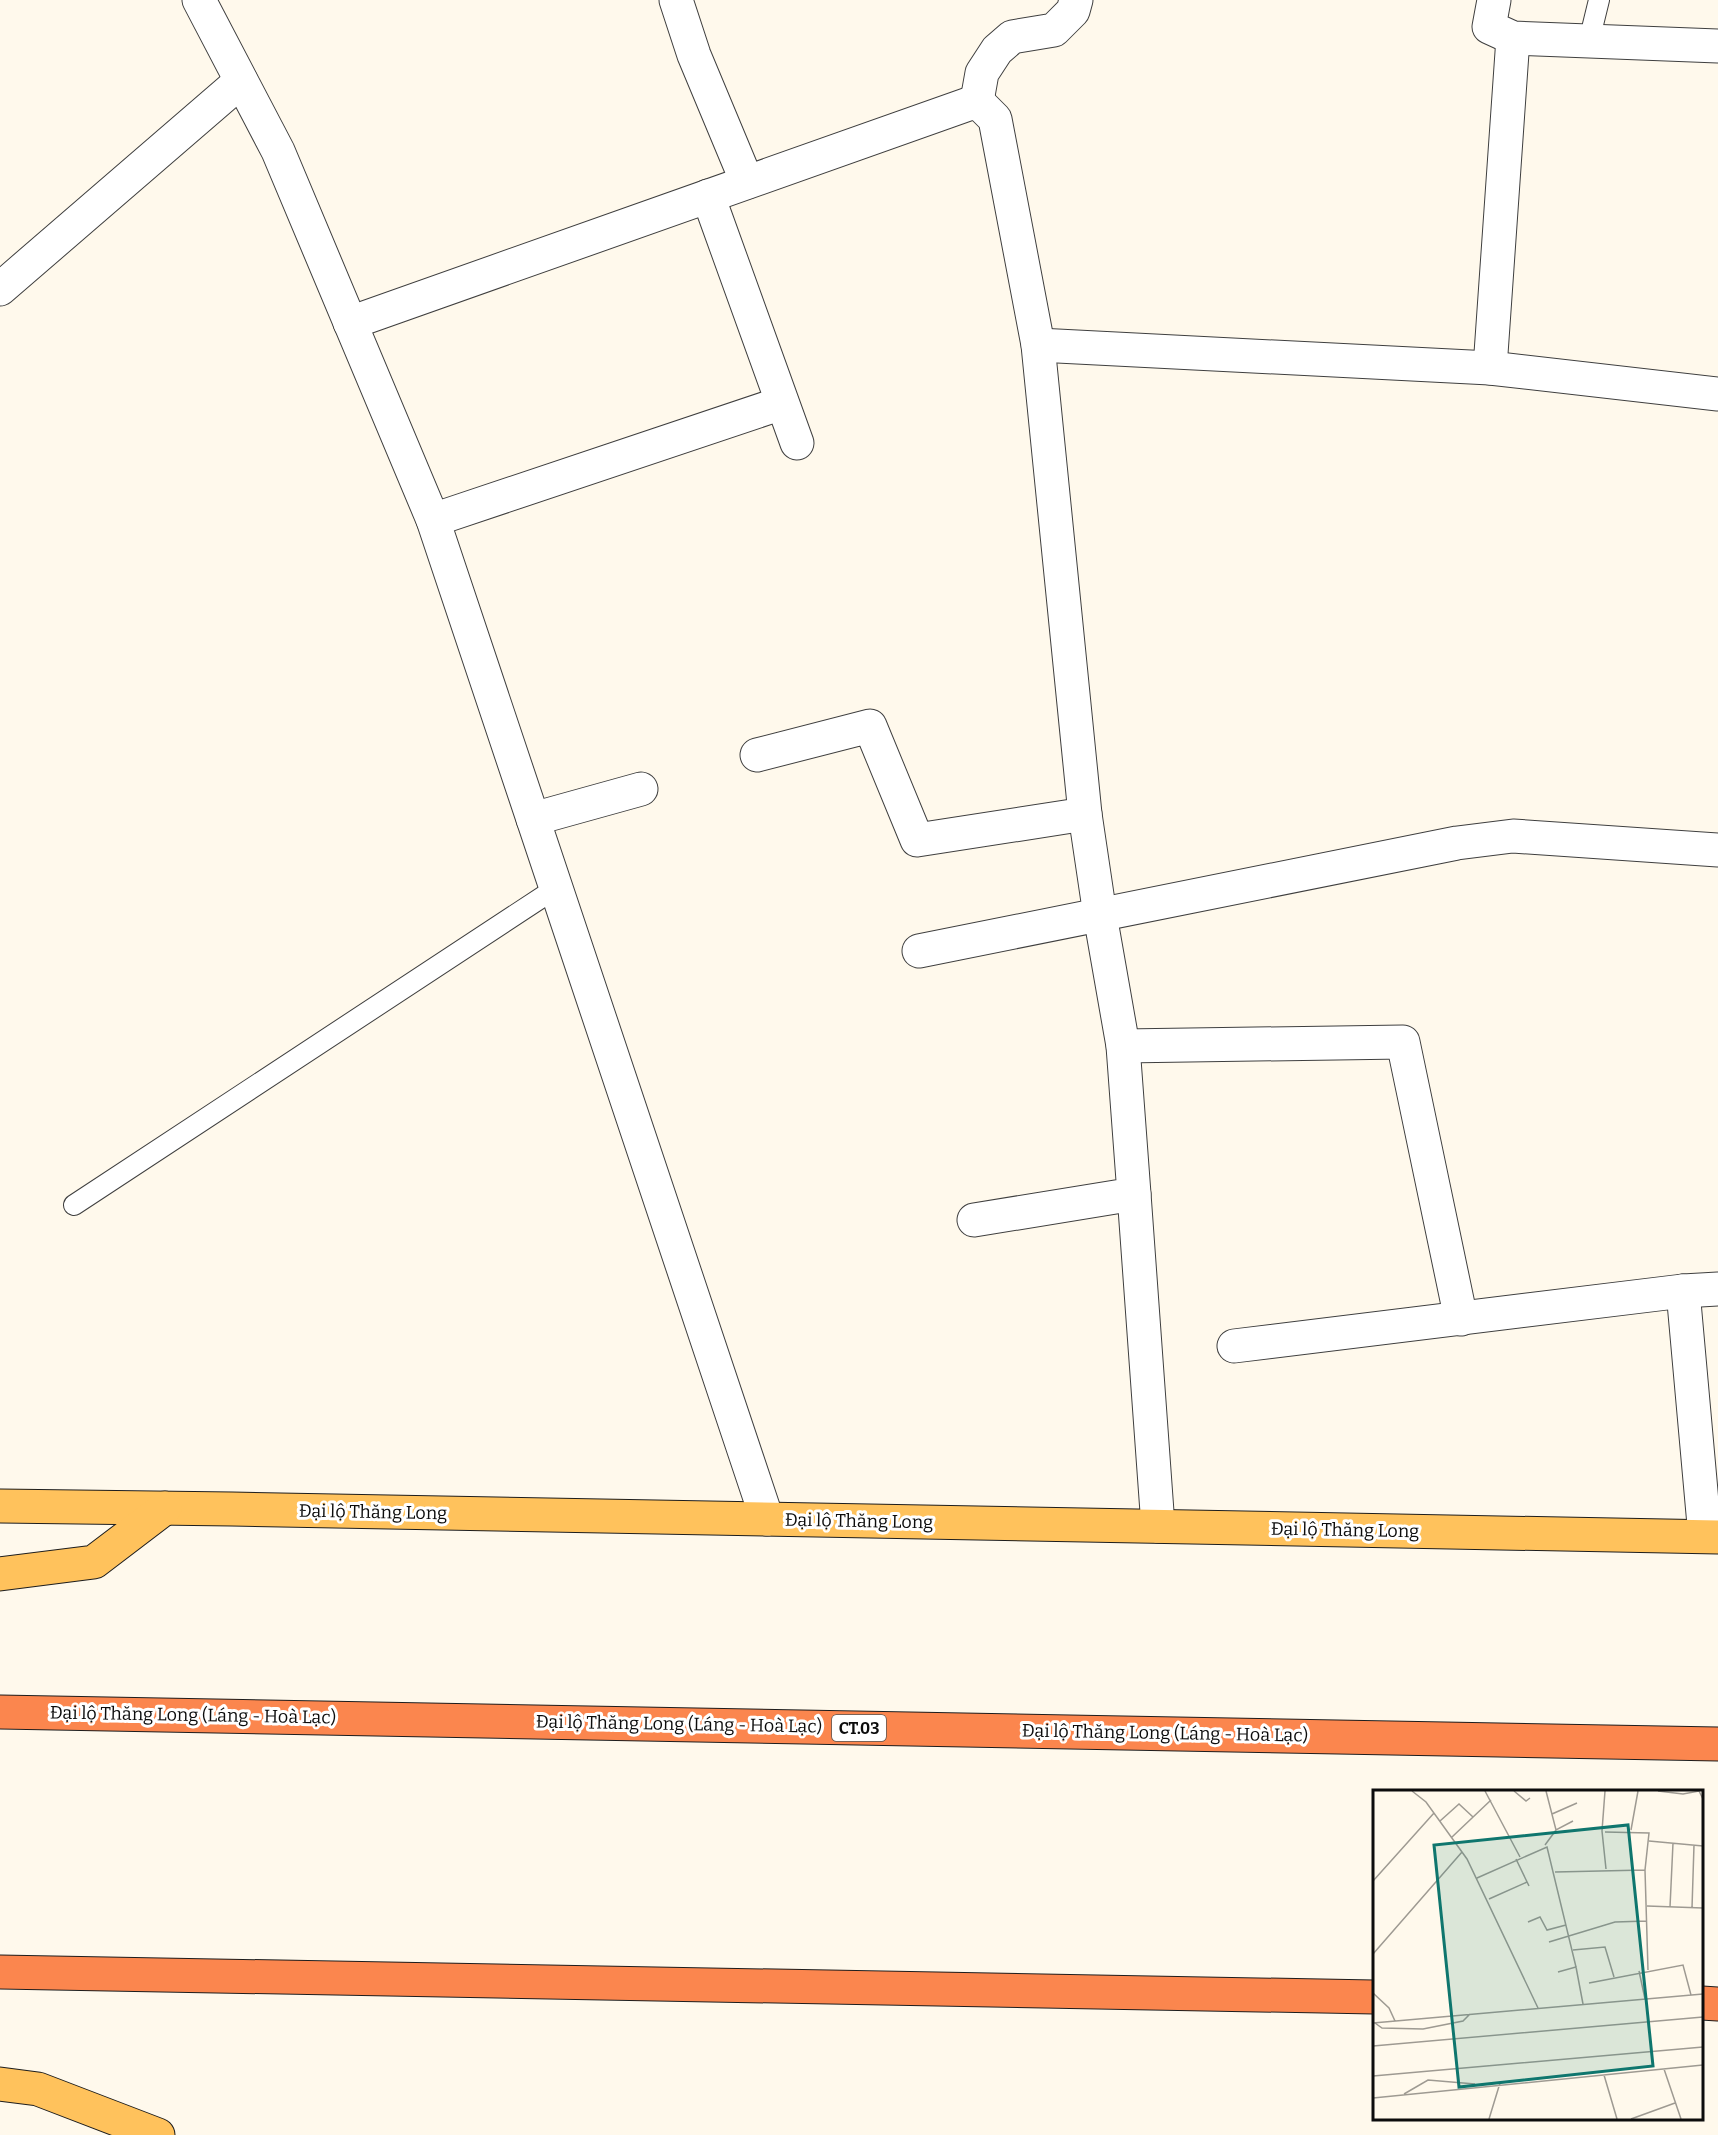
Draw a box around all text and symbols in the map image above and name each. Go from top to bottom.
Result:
street label: Đại lộ Thăng Long [299,1500,447,1524]
street label: Đại lộ Thăng Long [785,1509,933,1533]
street label: Đại lộ Thăng Long [1271,1518,1419,1542]
street label: Đại lộ Thăng Long (Láng - Hoà Lạc) [50,1702,336,1728]
street label: Đại lộ Thăng Long (Láng - Hoà Lạc) [536,1711,822,1737]
road number: CT.03 [832,1715,886,1741]
street label: Đại lộ Thăng Long (Láng - Hoà Lạc) [1022,1720,1308,1746]
inset map [1373,1790,1703,2120]

